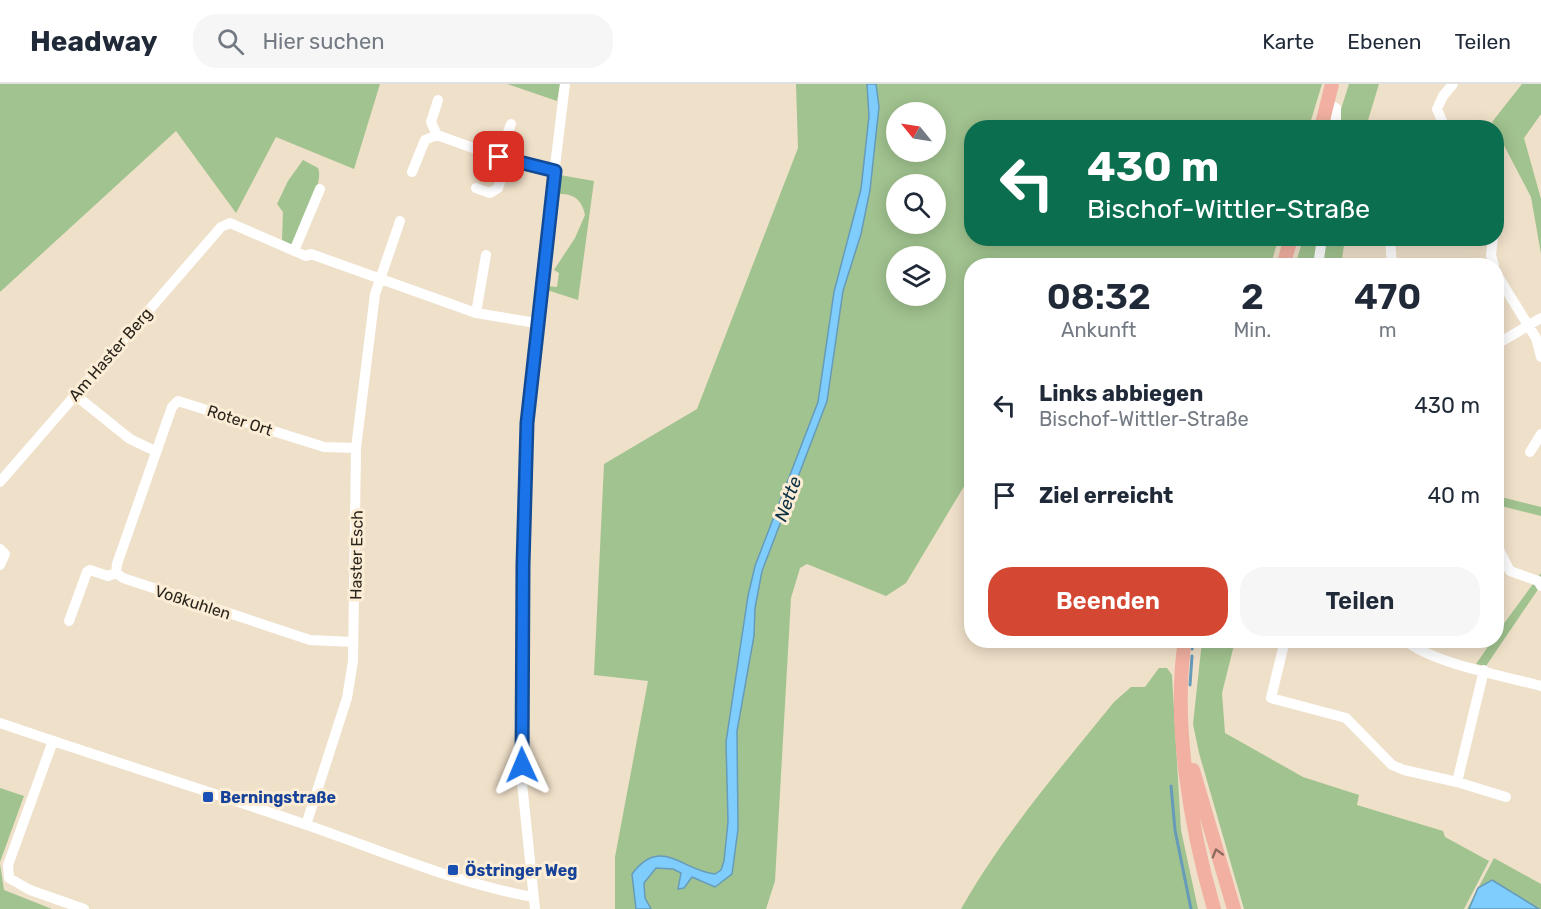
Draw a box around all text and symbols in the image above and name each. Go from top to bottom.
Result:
search box [193,14,613,68]
text: Headway [30,25,157,58]
icon: search [214,25,247,58]
text: Hier suchen [262,28,385,55]
text: Karte [1262,29,1314,54]
text: Ebenen [1347,29,1421,54]
text: Teilen [1454,29,1511,54]
north arrow [886,102,946,162]
map controls [886,102,946,306]
pin [473,131,524,182]
icon: arrive [482,140,515,173]
text: 430 m [1087,142,1219,192]
icon: left [988,144,1066,222]
button: search [886,174,946,234]
text: Bischof-Wittler-Straße [1087,193,1370,225]
button: layers [886,246,946,306]
text: 08:32 [1047,275,1151,318]
text: 2 [1241,275,1264,318]
text: 470 [1354,275,1421,318]
street label: Am Haster Berg [65,304,156,405]
text: Ankunft [1061,318,1136,342]
text: Min. [1233,318,1271,342]
text: m [1379,318,1397,342]
text: Links abbiegen [1039,380,1203,407]
icon: left [988,389,1021,422]
text: 430 m [1414,392,1480,419]
street label: Roter Ort [205,401,275,440]
text: Bischof-Wittler-Straße [1039,407,1249,431]
water label: Nette [770,473,806,525]
icon: arrive [988,479,1021,512]
text: Ziel erreicht [1039,482,1173,509]
text: 40 m [1427,482,1480,509]
street label: Haster Esch [346,510,367,600]
button: Beenden [988,567,1228,636]
button: Teilen [1240,567,1480,636]
street label: Voßkuhlen [153,581,233,624]
position arrow [490,733,554,797]
place label: Berningstraße [220,788,336,807]
marker: Berningstraße [201,790,215,804]
one-way arrow [1212,848,1224,859]
place label: Östringer Weg [465,860,577,880]
marker: Östringer Weg [446,863,460,877]

